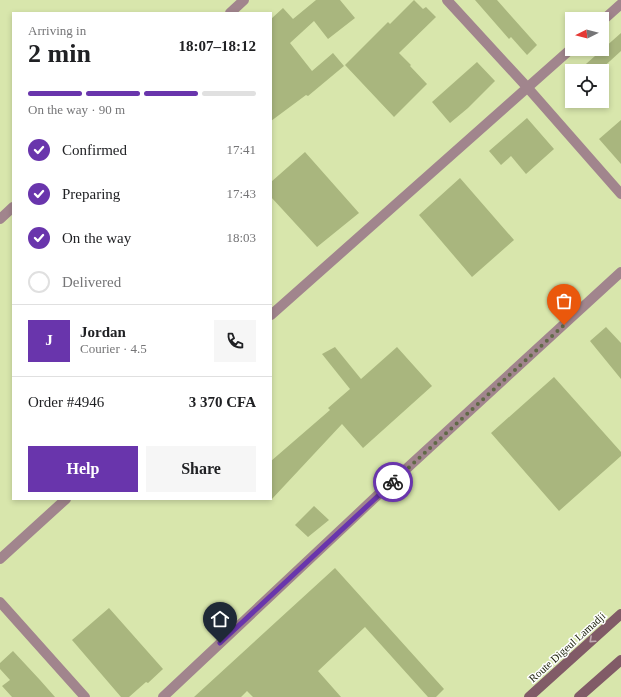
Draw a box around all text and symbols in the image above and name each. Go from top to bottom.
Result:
north arrow [565,12,609,56]
map controls [565,12,609,108]
text: Arriving in [28,23,86,38]
text: 18:07–18:12 [179,38,256,54]
text: 2 min [28,39,91,68]
button: locate [565,64,609,108]
text: On the way · 90 m [28,102,125,117]
icon: check [28,139,50,161]
text: Confirmed [62,142,127,158]
text: 17:41 [226,142,256,157]
icon: check [28,183,50,205]
text: Preparing [62,186,120,202]
text: 17:43 [226,186,256,201]
icon: check [28,227,50,249]
text: On the way [62,230,131,246]
text: 18:03 [226,230,256,245]
text: Delivered [62,274,121,290]
pin [547,284,581,325]
icon: bag [553,290,575,312]
button: phone [214,320,256,362]
text: Jordan [80,324,126,340]
text: J [45,332,53,348]
text: Courier · 4.5 [80,341,147,356]
text: Order #4946 [28,394,104,410]
text: 3 370 CFA [189,394,256,410]
button: Help [28,446,138,492]
button: Share [146,446,256,492]
courier [373,462,413,502]
icon: bike [382,471,404,493]
pin [203,602,237,643]
icon: home [209,608,231,630]
street label: Route Digeul Lamadji [526,610,608,684]
one-way arrow [589,636,597,643]

